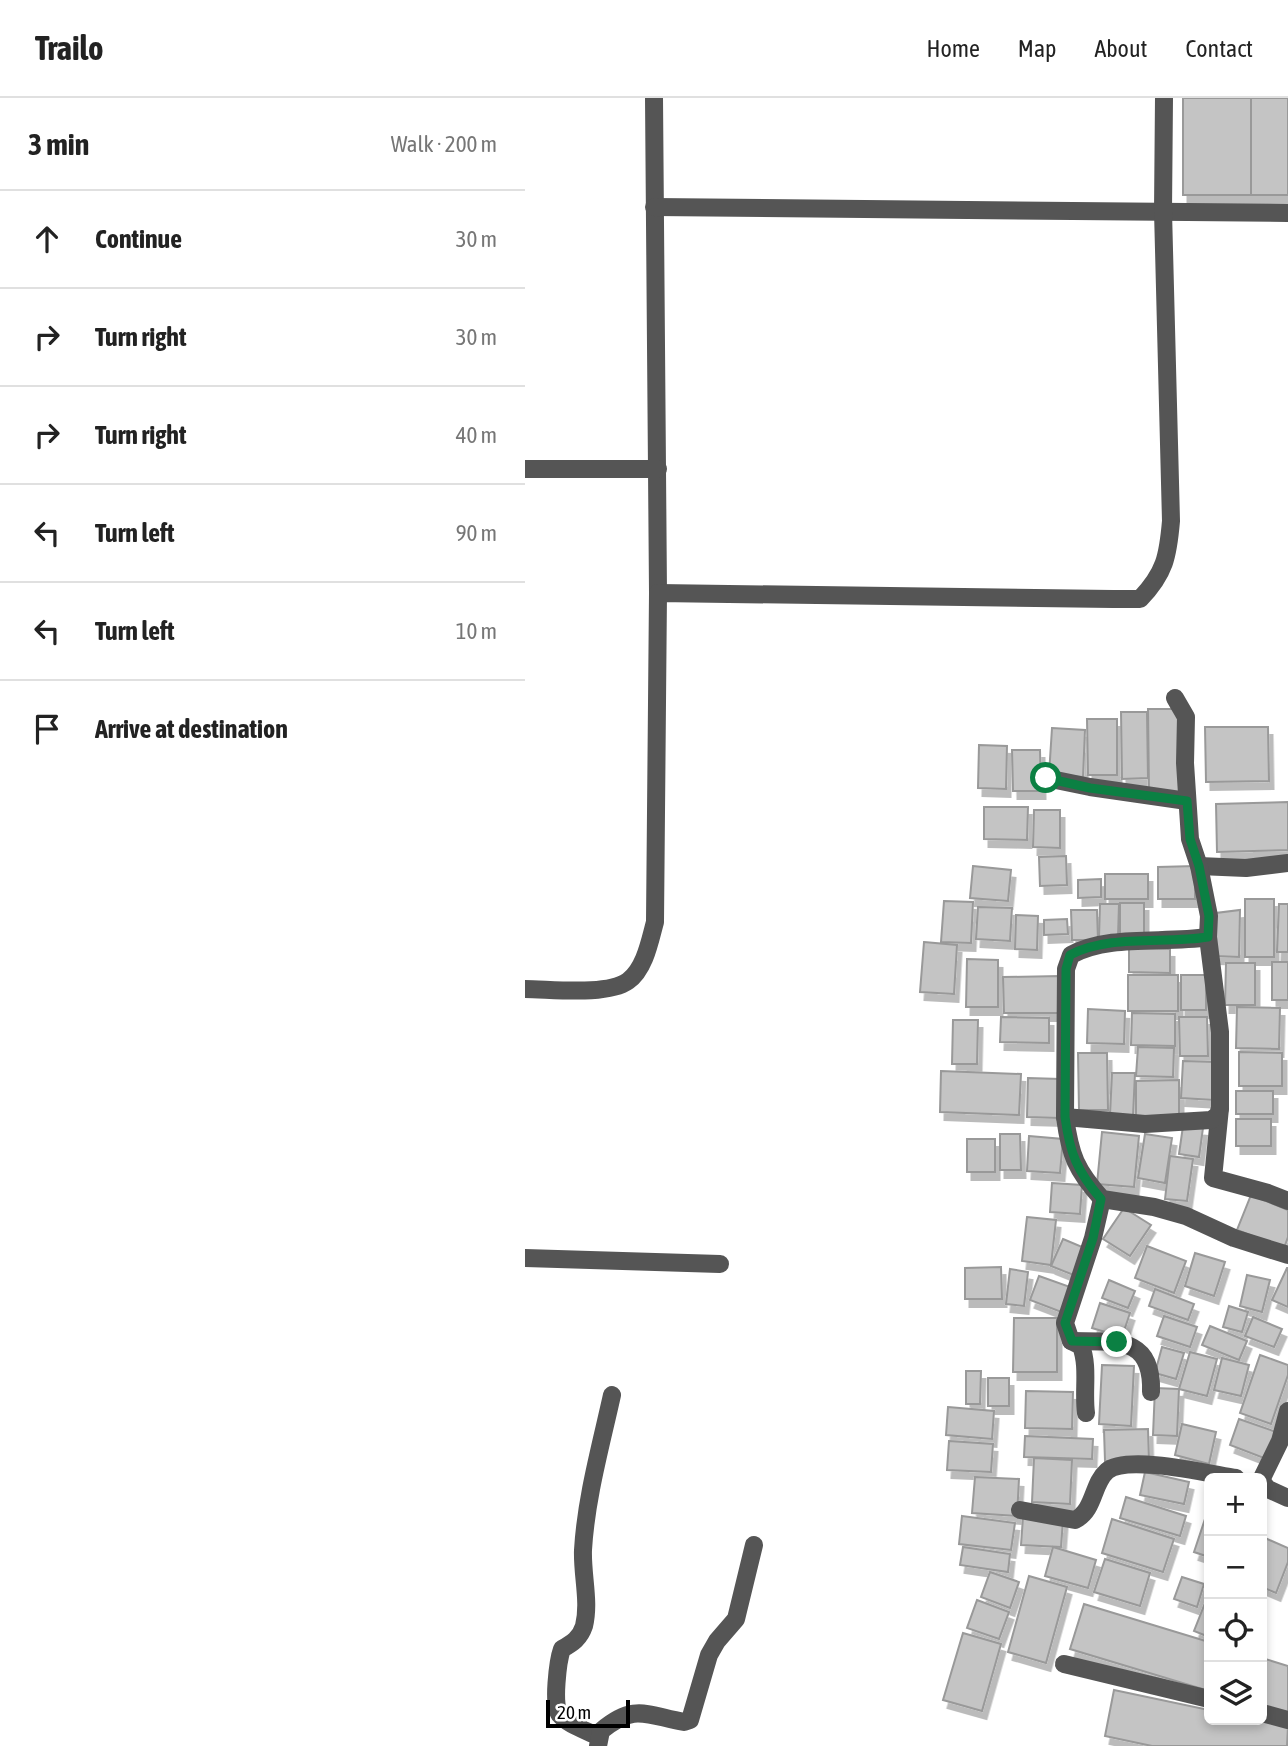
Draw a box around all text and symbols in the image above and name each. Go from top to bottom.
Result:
text: Trailo [35,29,103,67]
text: Home [926,35,980,62]
text: Map [1018,35,1056,62]
text: About [1094,35,1147,62]
text: Contact [1185,35,1253,62]
text: 3 min [28,127,89,161]
text: Walk · 200 m [391,131,497,157]
icon: ahead [28,220,66,258]
text: Continue [95,224,182,254]
text: 30 m [456,226,497,252]
icon: right [28,318,66,356]
text: Turn right [95,322,186,352]
text: 30 m [456,324,497,350]
icon: right [28,416,66,454]
text: Turn right [95,420,186,450]
text: 40 m [456,422,497,448]
icon: left [28,514,66,552]
text: Turn left [95,518,175,548]
text: 90 m [456,520,497,546]
icon: left [28,612,66,650]
text: Turn left [95,616,175,646]
text: 10 m [456,618,497,644]
icon: arrive [28,710,66,748]
text: Arrive at destination [95,714,288,744]
route start [1030,762,1061,793]
route end [1101,1326,1132,1357]
map controls [1204,1473,1267,1725]
button: + [1204,1473,1267,1536]
button: − [1204,1536,1267,1599]
button: locate [1204,1599,1267,1662]
button: layers [1204,1662,1267,1725]
scale bar [546,1697,630,1729]
text: 20 m [557,1701,591,1723]

